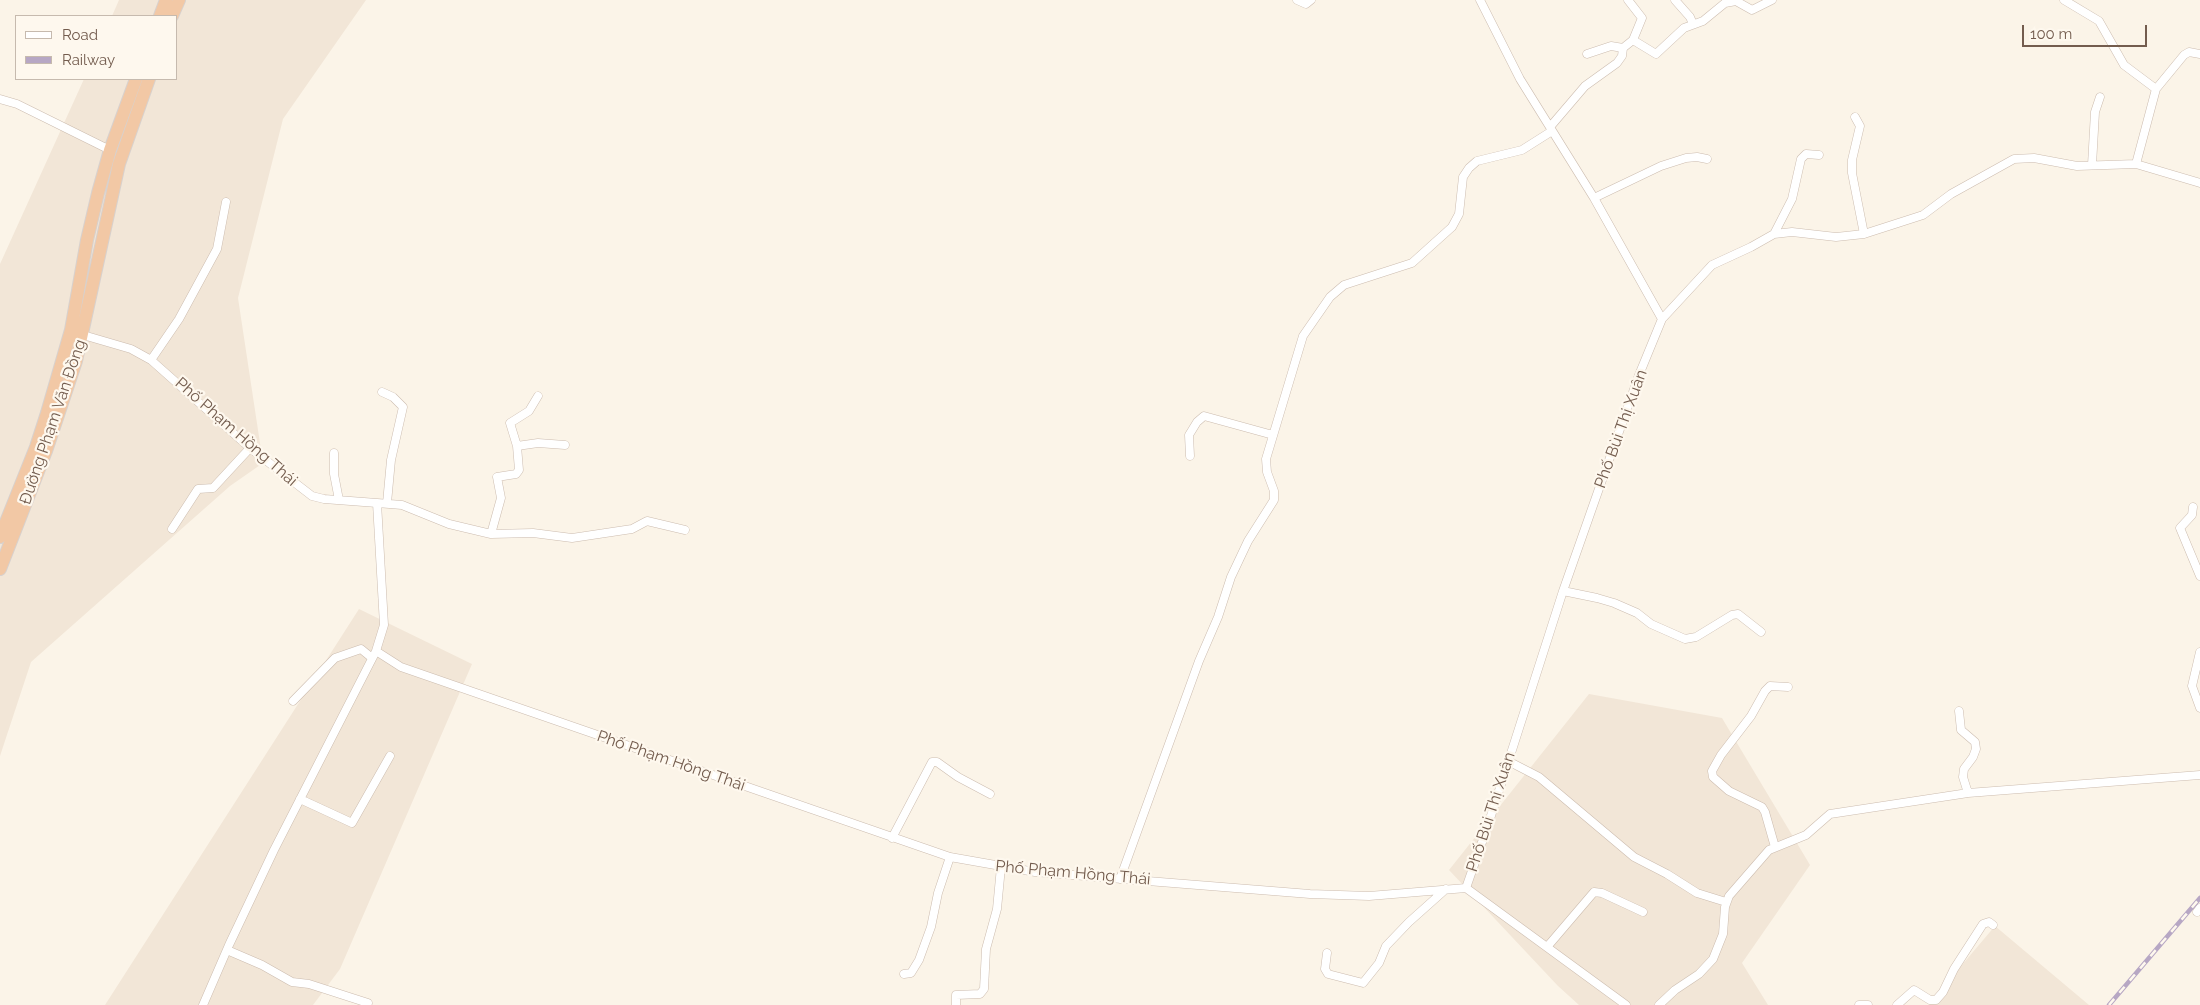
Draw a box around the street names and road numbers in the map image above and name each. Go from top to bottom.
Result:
street label: Đường Phạm Văn Đồng [16,337,90,507]
street label: Phố Bùi Thị Xuân [1591,367,1651,491]
street label: Phố Phạm Hồng Thái [171,374,301,490]
street label: Phố Phạm Hồng Thái [594,727,748,795]
street label: Phố Bùi Thị Xuân [1463,750,1519,874]
street label: Phố Phạm Hồng Thái [995,857,1151,889]

